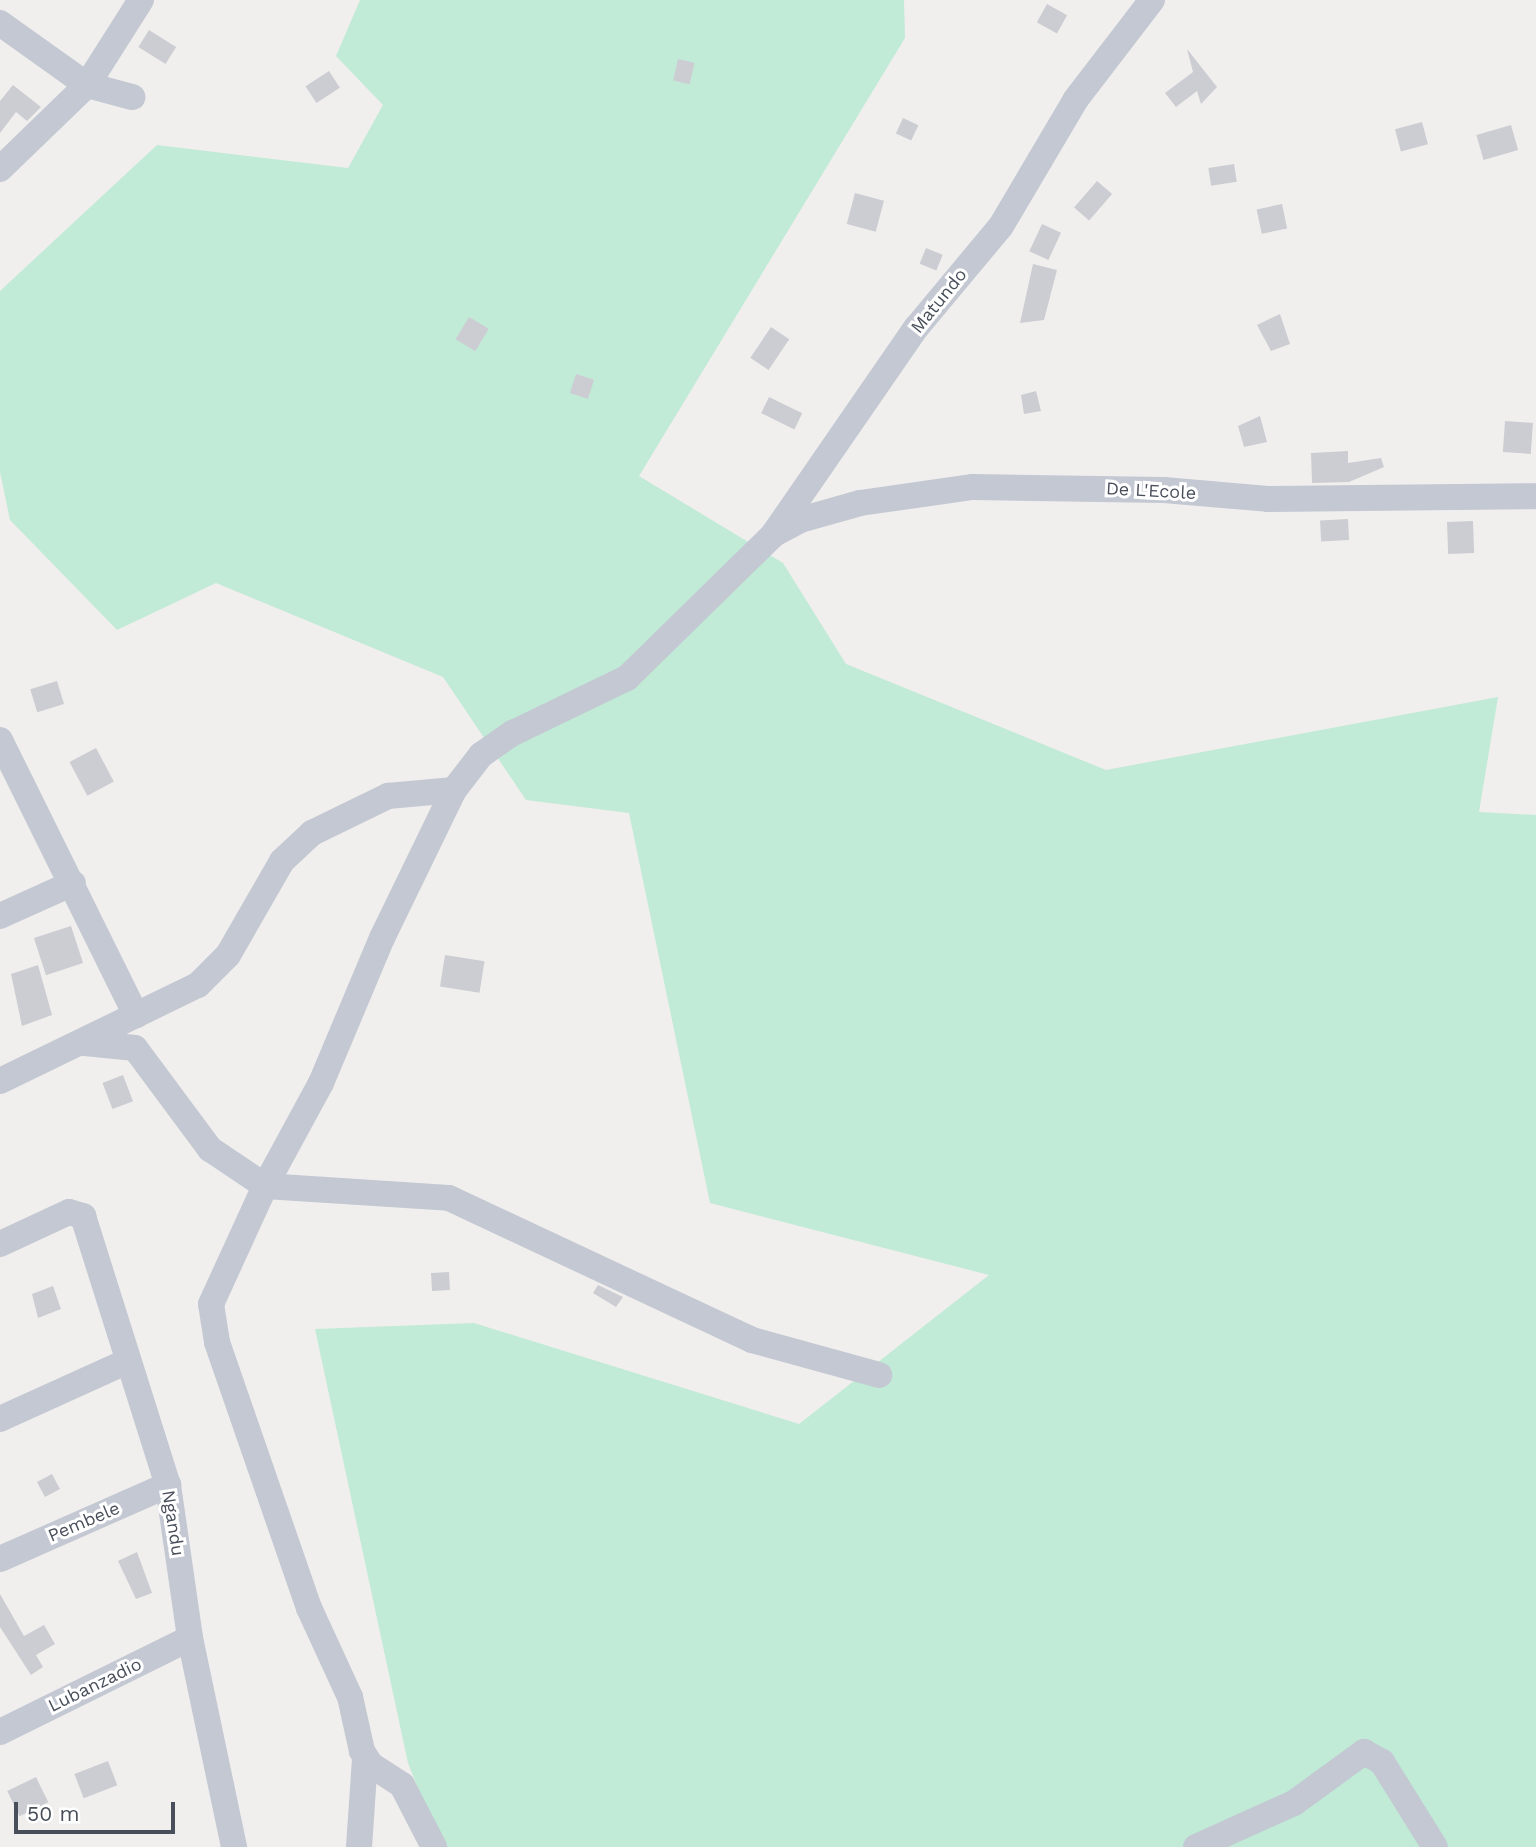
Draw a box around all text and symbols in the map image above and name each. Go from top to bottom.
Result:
street label: Matundo [906,264,972,338]
street label: De L'Ecole [1105,478,1197,504]
street label: Ngandu [157,1489,189,1557]
street label: Pembele [45,1497,123,1547]
street label: Lubanzadio [45,1653,145,1717]
scale bar [18,1787,178,1831]
text: 50 m [27,1801,79,1826]

